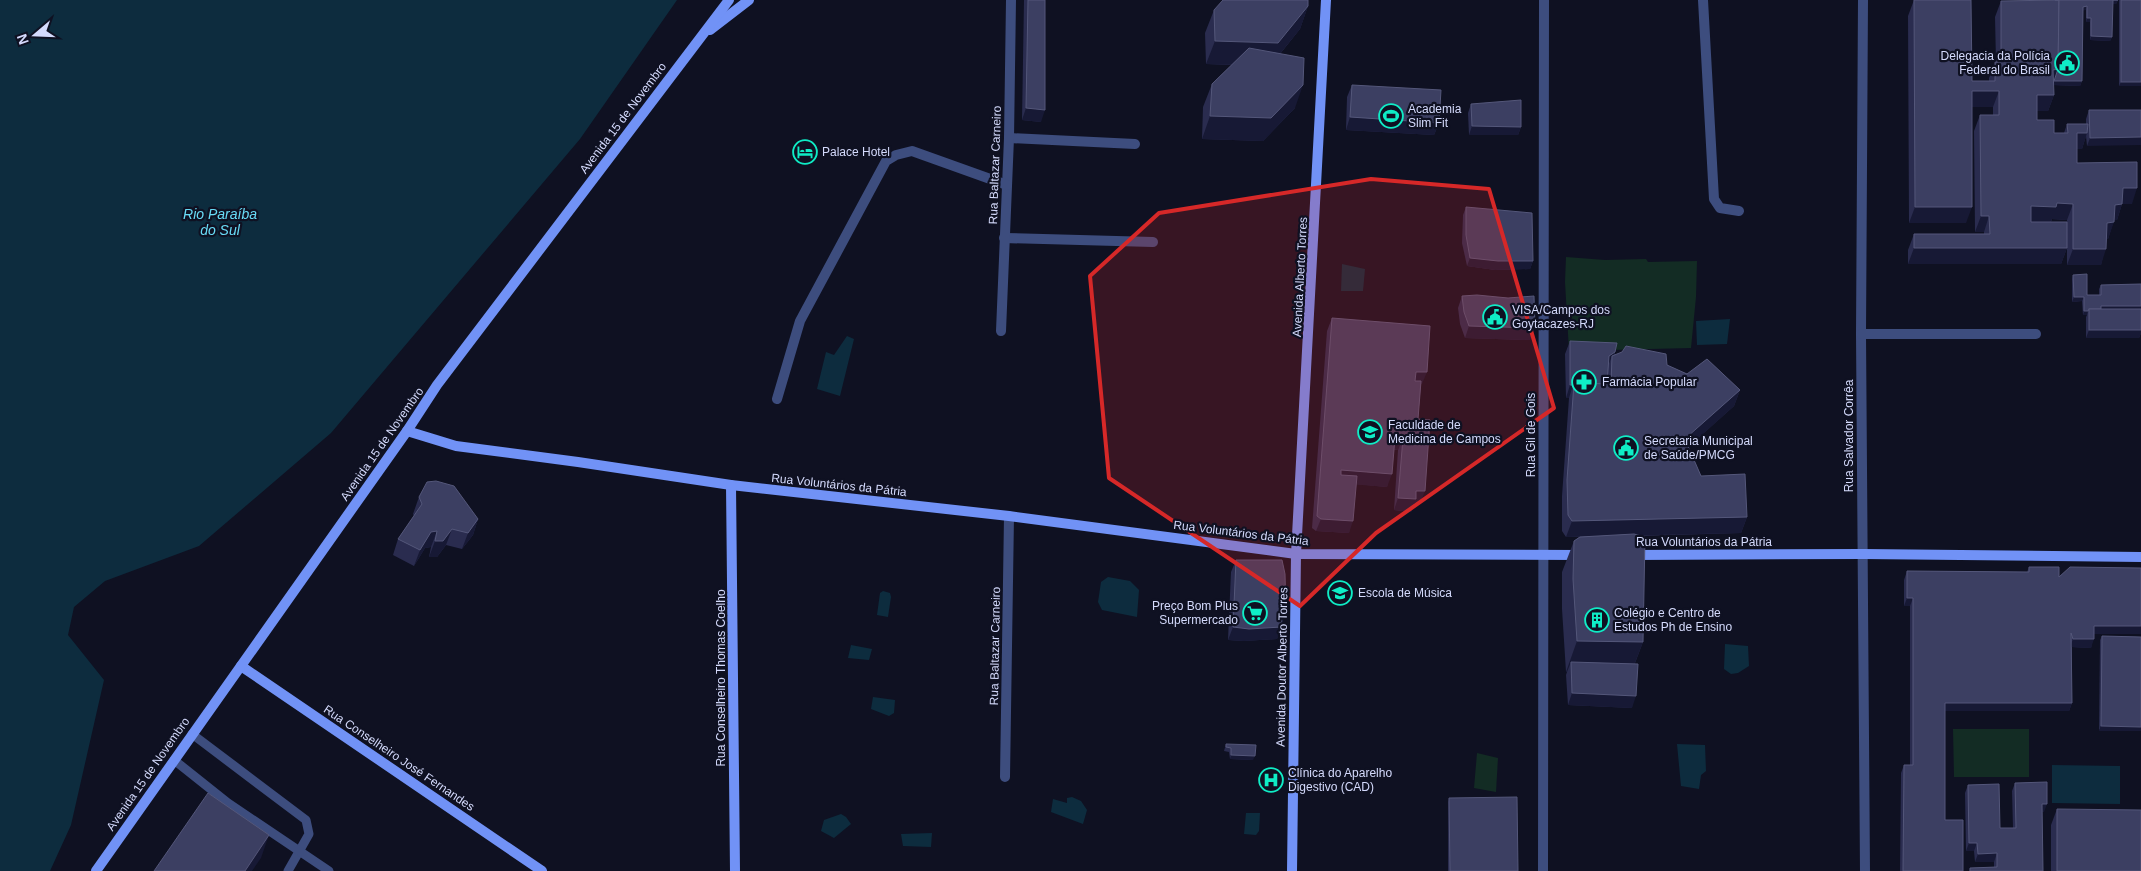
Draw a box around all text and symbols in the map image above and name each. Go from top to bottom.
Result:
north arrow [10,10,60,60]
text: N [13,32,32,47]
place label: Delegacia da Polícia Federal do Brasil [1941,49,2050,77]
public building icon: Delegacia da Polícia Federal do Brasil [2054,50,2080,76]
street label: Avenida 15 de Novembro [577,60,669,176]
place label: Academia Slim Fit [1408,102,1462,130]
sports icon: Academia Slim Fit [1378,103,1404,129]
street label: Rua Baltazar Carneiro [986,105,1004,225]
hotel icon: Palace Hotel [792,139,818,165]
place label: Palace Hotel [822,145,890,159]
water label: Rio Paraíba do Sul [183,206,257,238]
street label: Avenida Alberto Torres [1290,217,1310,337]
place label: VISA/Campos dos Goytacazes-RJ [1512,303,1610,331]
public building icon: VISA/Campos dos Goytacazes-RJ [1482,304,1508,330]
pharmacy icon: Farmácia Popular [1571,369,1597,395]
place label: Farmácia Popular [1602,375,1697,389]
street label: Rua Salvador Corrêa [1842,379,1856,492]
street label: Avenida 15 de Novembro [337,384,427,503]
street label: Rua Gil de Gois [1524,393,1538,477]
place label: Faculdade de Medicina de Campos [1388,418,1501,446]
school or university icon: Faculdade de Medicina de Campos [1357,419,1383,445]
place label: Secretaria Municipal de Saúde/PMCG [1644,434,1753,462]
public building icon: Secretaria Municipal de Saúde/PMCG [1613,435,1639,461]
street label: Rua Voluntários da Pátria [771,471,908,499]
street label: Rua Voluntários da Pátria [1173,518,1310,548]
street label: Rua Voluntários da Pátria [1636,535,1772,549]
school or university icon: Escola de Música [1327,580,1353,606]
street label: Rua Baltazar Carneiro [987,586,1003,705]
place label: Escola de Música [1358,586,1452,600]
street label: Avenida Doutor Alberto Torres [1274,587,1290,747]
street label: Rua Conselheiro Thomas Coelho [714,589,728,767]
place label: Preço Bom Plus Supermercado [1152,599,1238,627]
supermarket icon: Preço Bom Plus Supermercado [1242,600,1268,626]
place label: Colégio e Centro de Estudos Ph de Ensino [1614,606,1732,634]
building icon: Colégio e Centro de Estudos Ph de Ensino [1584,607,1610,633]
street label: Rua Conselheiro José Fernandes [321,702,477,814]
street label: Avenida 15 de Novembro [103,714,193,833]
place label: Clínica do Aparelho Digestivo (CAD) [1288,766,1392,794]
hospital icon: Clínica do Aparelho Digestivo (CAD) [1258,767,1284,793]

